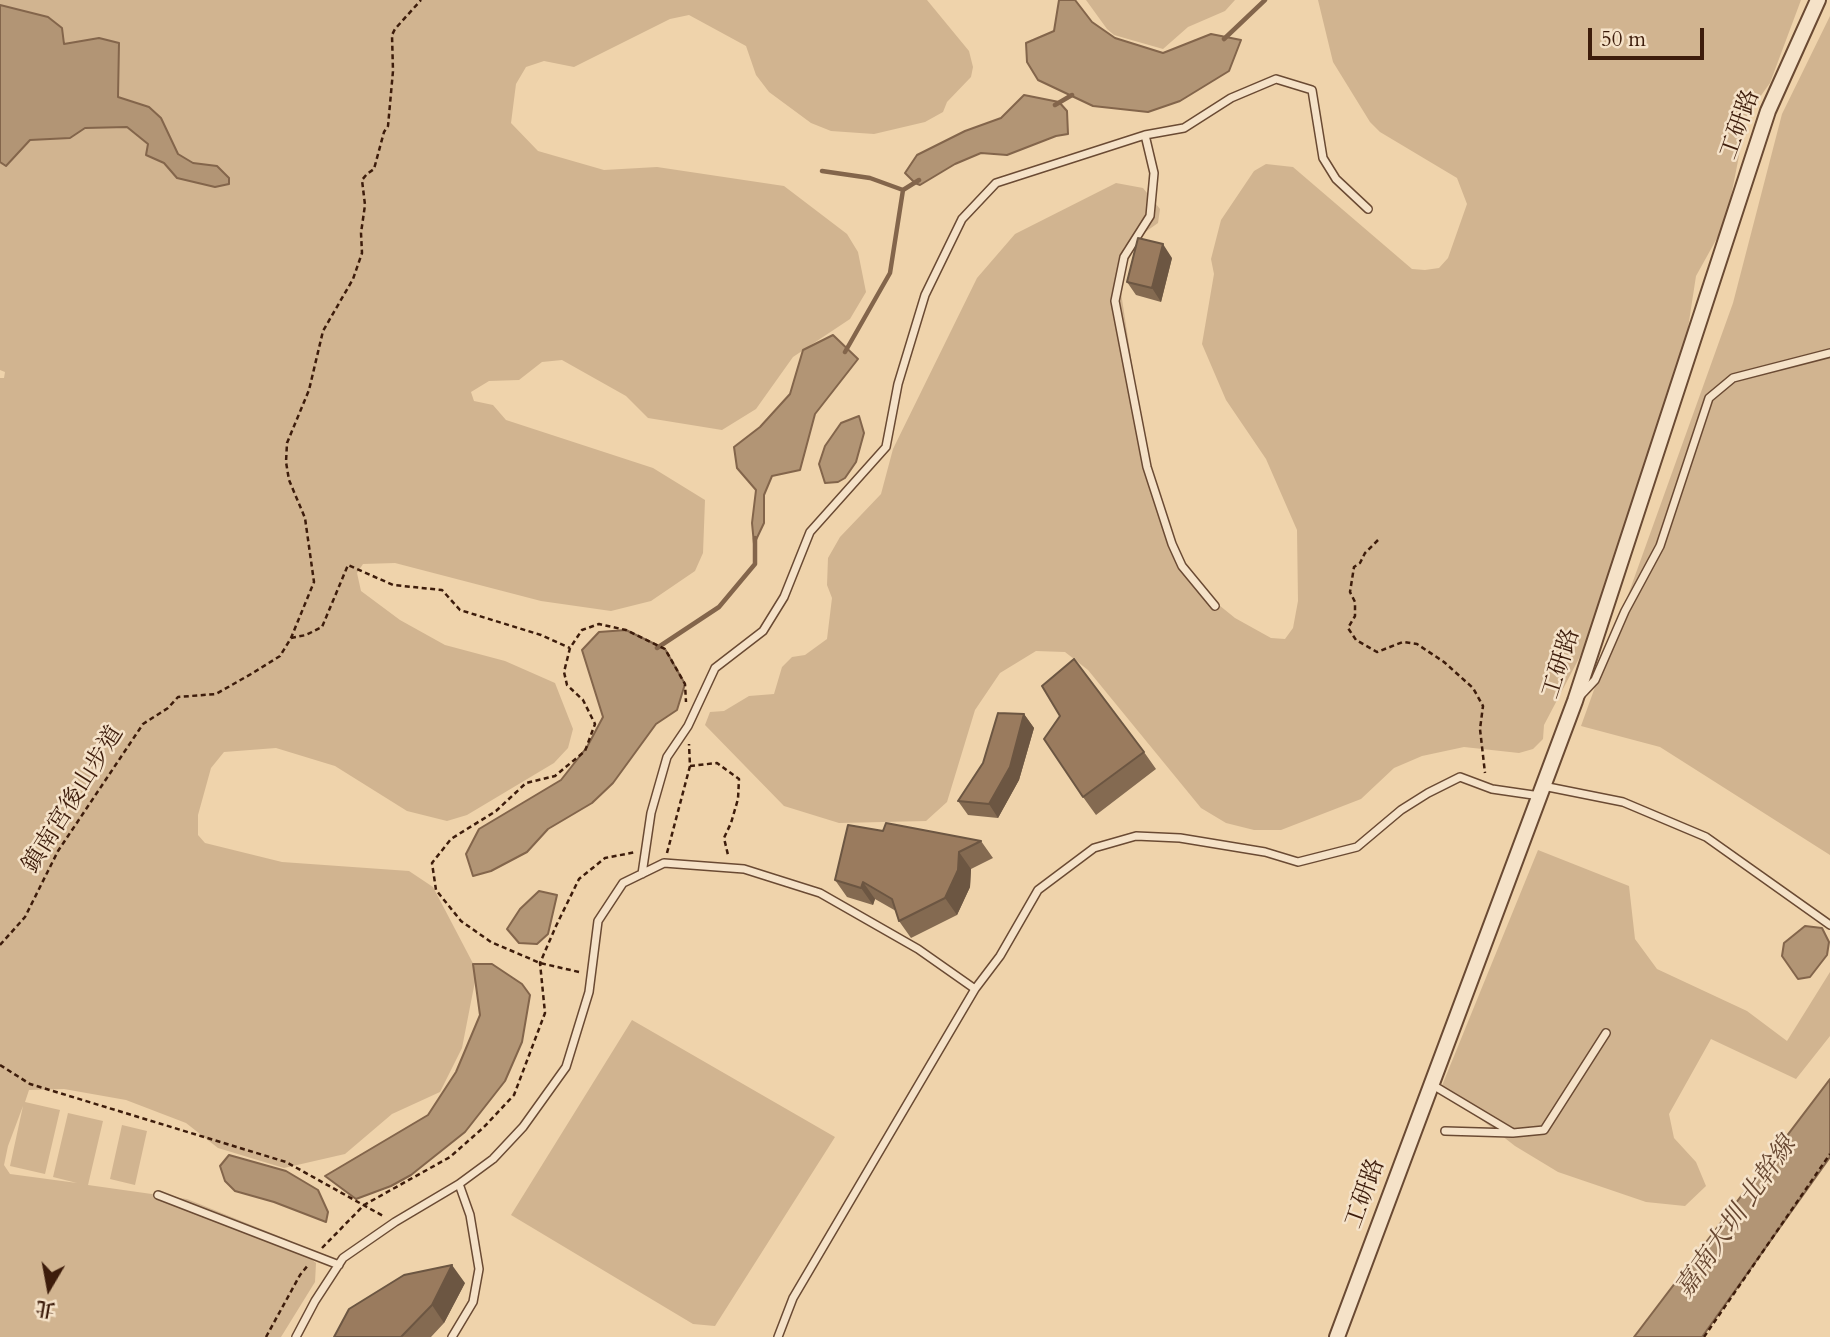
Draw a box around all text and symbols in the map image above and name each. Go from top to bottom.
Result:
scale bar [1592,14,1708,58]
text: 50 m [1601,25,1646,54]
street label: 工研路 [1715,86,1767,164]
street label: 工研路 [1537,625,1587,703]
street label: 鎮南宮後山步道 [17,721,131,879]
water label: 嘉南大圳 北幹線 [1670,1132,1804,1304]
street label: 工研路 [1340,1155,1392,1233]
north arrow [14,1253,84,1323]
text: 北 [34,1294,57,1323]

